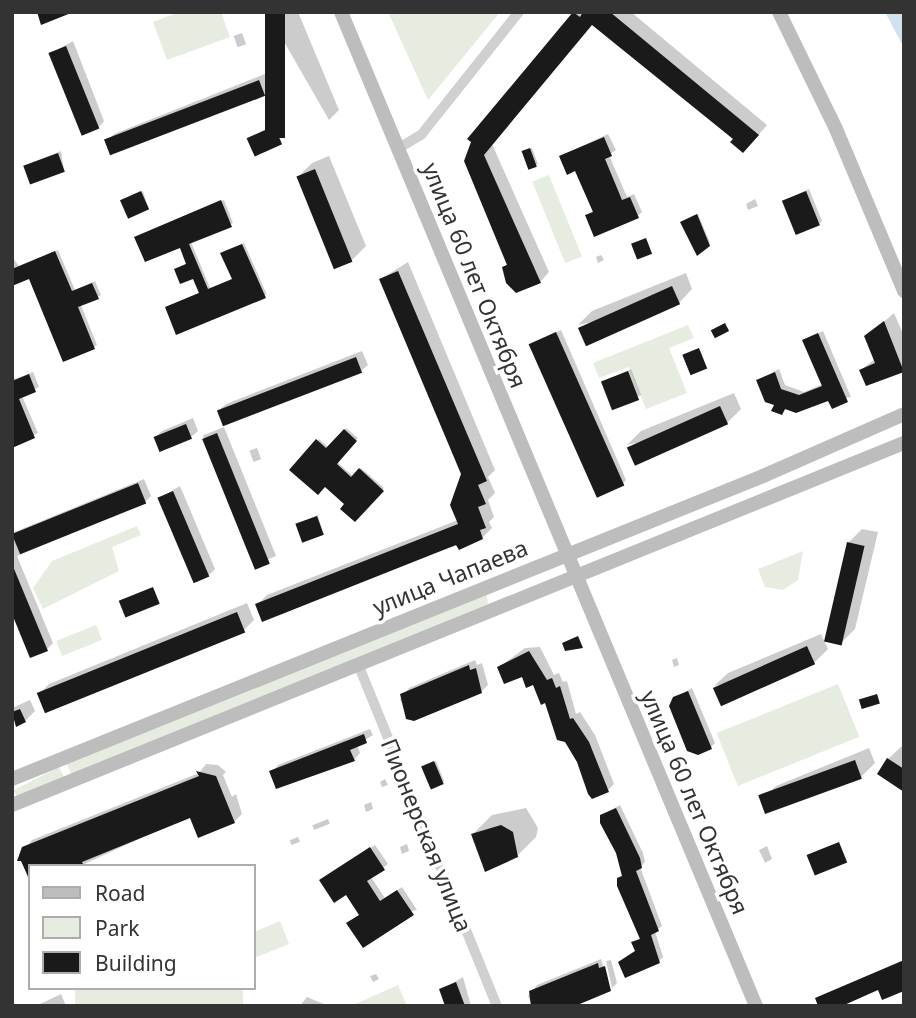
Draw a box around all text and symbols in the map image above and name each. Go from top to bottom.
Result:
street label: улица 60 лет Октября [417,158,533,392]
street label: улица Чапаева [369,533,531,621]
street label: улица 60 лет Октября [635,686,755,918]
street label: Пионерская улица [376,734,478,936]
legend [28,864,256,990]
text: Road [95,879,145,907]
text: Park [95,914,139,942]
text: Building [95,949,177,977]

